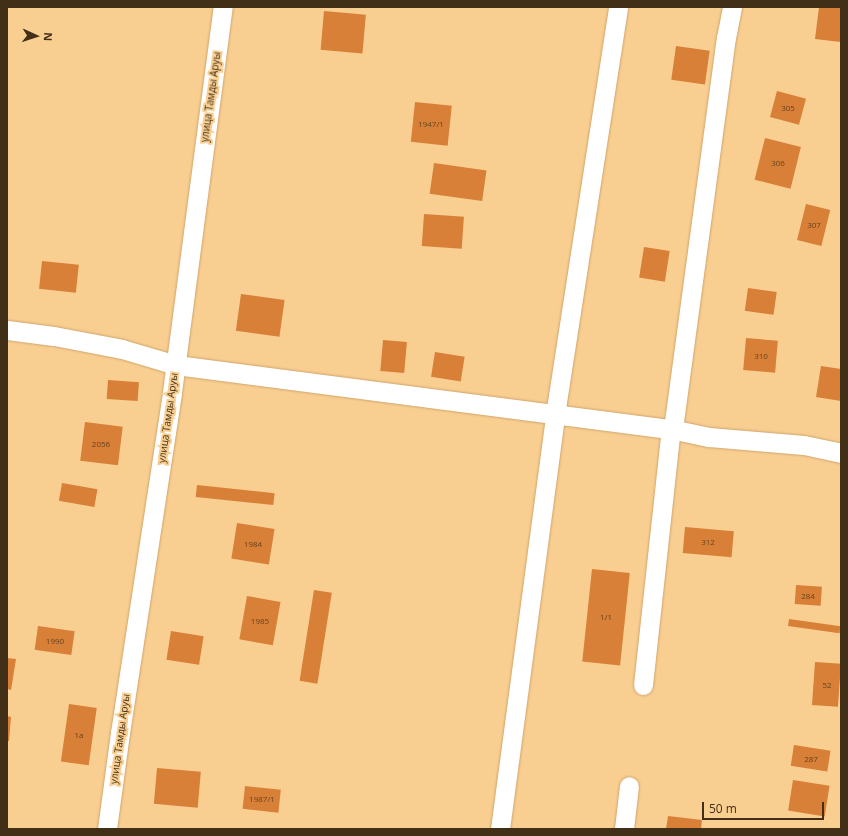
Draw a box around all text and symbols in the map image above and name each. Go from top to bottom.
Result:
north arrow [16,16,56,56]
text: N [41,32,56,42]
street label: улица Тамды Аруы [199,51,223,143]
house number: 305 [781,103,795,113]
house number: 1947/1 [418,119,444,129]
house number: 306 [771,158,785,168]
house number: 307 [807,220,821,230]
house number: 310 [754,351,768,361]
street label: улица Тамды Аруы [156,372,180,464]
house number: 2056 [92,439,110,449]
house number: 312 [701,537,715,547]
house number: 1984 [244,539,262,549]
house number: 284 [801,591,815,601]
house number: 1/1 [600,612,612,622]
house number: 1985 [251,616,269,626]
house number: 1990 [46,636,64,646]
house number: 52 [822,680,832,690]
street label: улица Тамды Аруы [108,693,132,785]
house number: 1а [74,730,84,740]
house number: 287 [804,754,818,764]
house number: 1987/1 [249,794,275,804]
scale bar [704,794,826,820]
text: 50 m [709,800,737,817]

